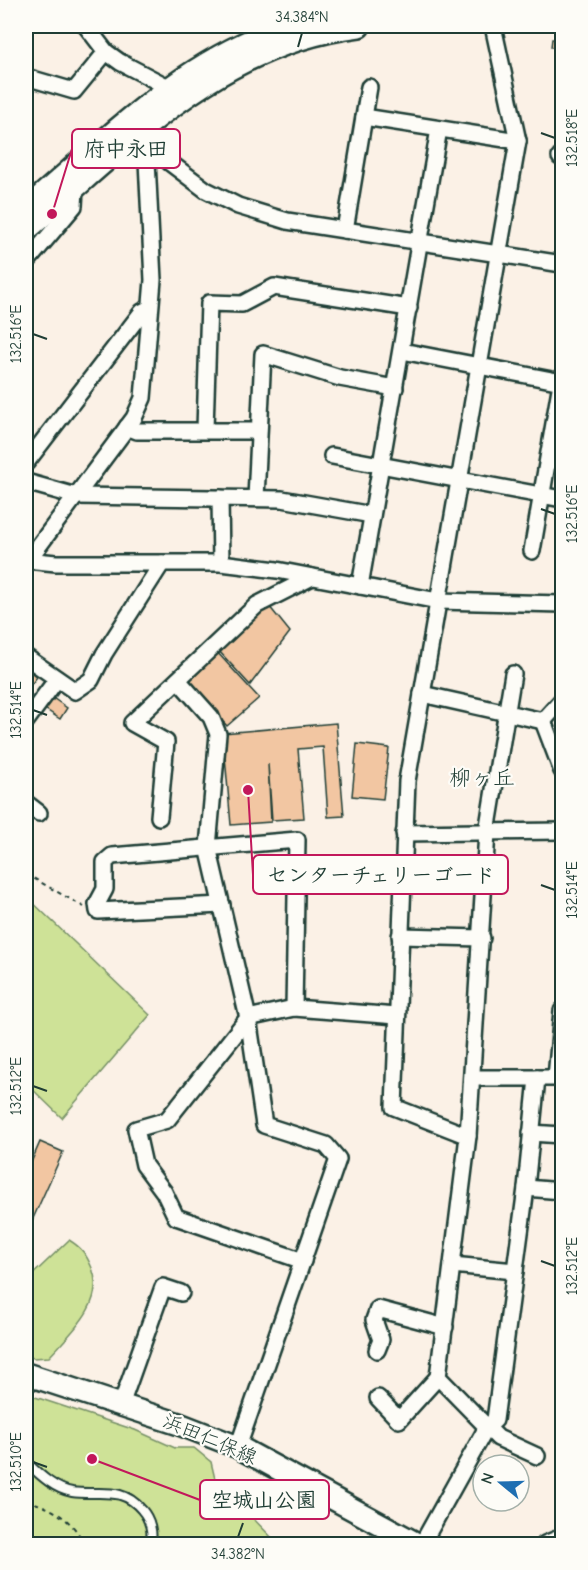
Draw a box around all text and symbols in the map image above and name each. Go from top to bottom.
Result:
text: 34.384°N [275,8,329,26]
text: 132.518°E [563,109,581,167]
callout: 府中永田 [72,129,180,168]
text: 府中永田 [84,137,168,161]
text: 132.516°E [7,305,25,363]
text: 132.516°E [563,485,581,543]
text: 132.514°E [7,681,25,739]
district label: 柳ヶ丘 [449,765,515,791]
callout: センターチェリーゴード [253,855,508,894]
text: 132.514°E [563,861,581,919]
text: センターチェリーゴード [267,863,495,887]
text: 132.512°E [7,1057,25,1115]
text: 132.512°E [563,1237,581,1295]
street label: 浜田仁保線 [159,1409,261,1469]
text: 132.510°E [7,1432,25,1492]
north arrow [471,1453,531,1513]
text: N [478,1471,498,1486]
callout: 空城山公園 [200,1480,329,1519]
text: 空城山公園 [212,1488,317,1512]
text: 34.382°N [211,1545,265,1563]

